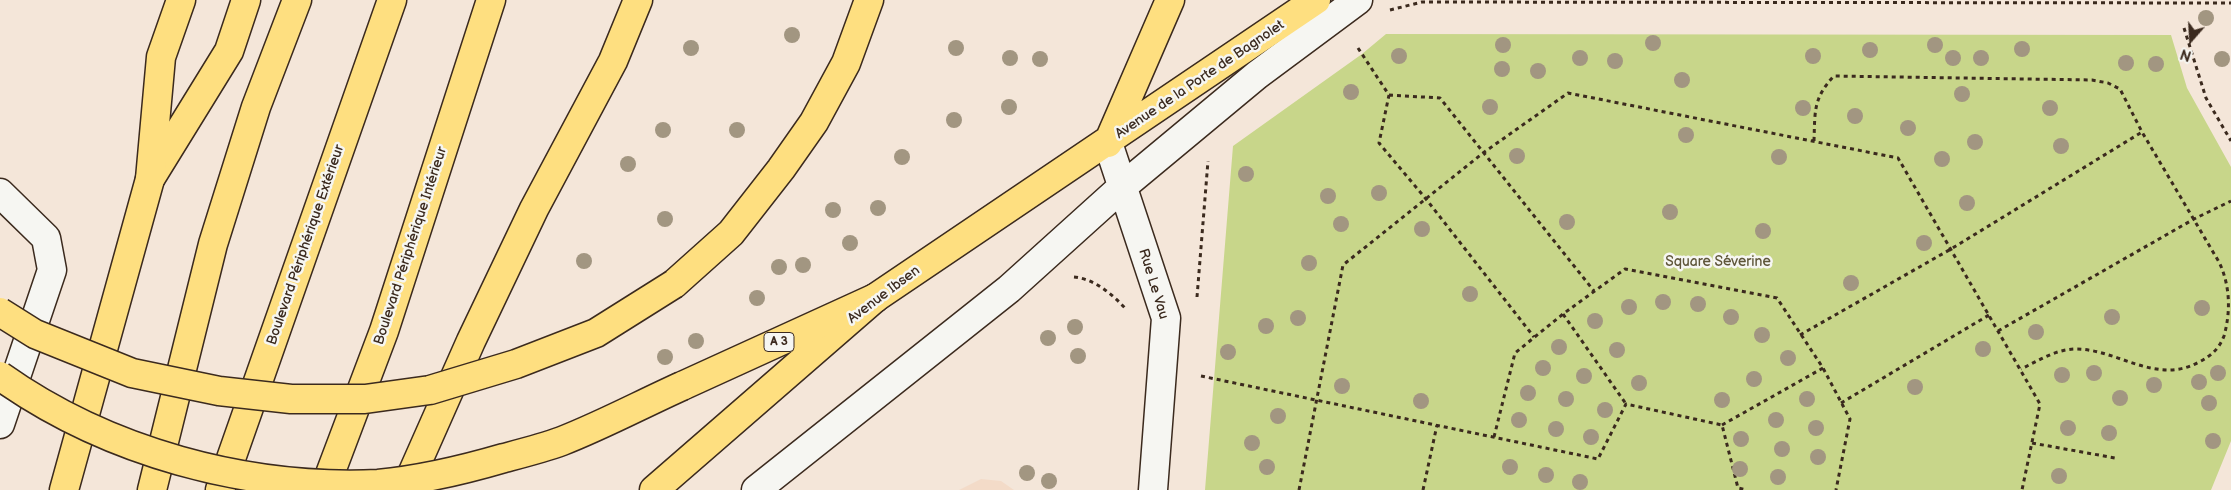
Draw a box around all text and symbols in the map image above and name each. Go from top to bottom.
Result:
north arrow [2166,15,2216,65]
street label: Avenue de la Porte de Bagnolet [1112,17,1288,143]
text: N [2178,45,2194,64]
street label: Boulevard Périphérique Extérieur [264,143,348,347]
street label: Boulevard Périphérique Intérieur [371,145,451,347]
street label: Rue Le Vau [1134,247,1172,321]
park label: Square Séverine [1665,254,1771,270]
street label: Avenue Ibsen [845,262,923,328]
road number: A 3 [764,332,794,352]

